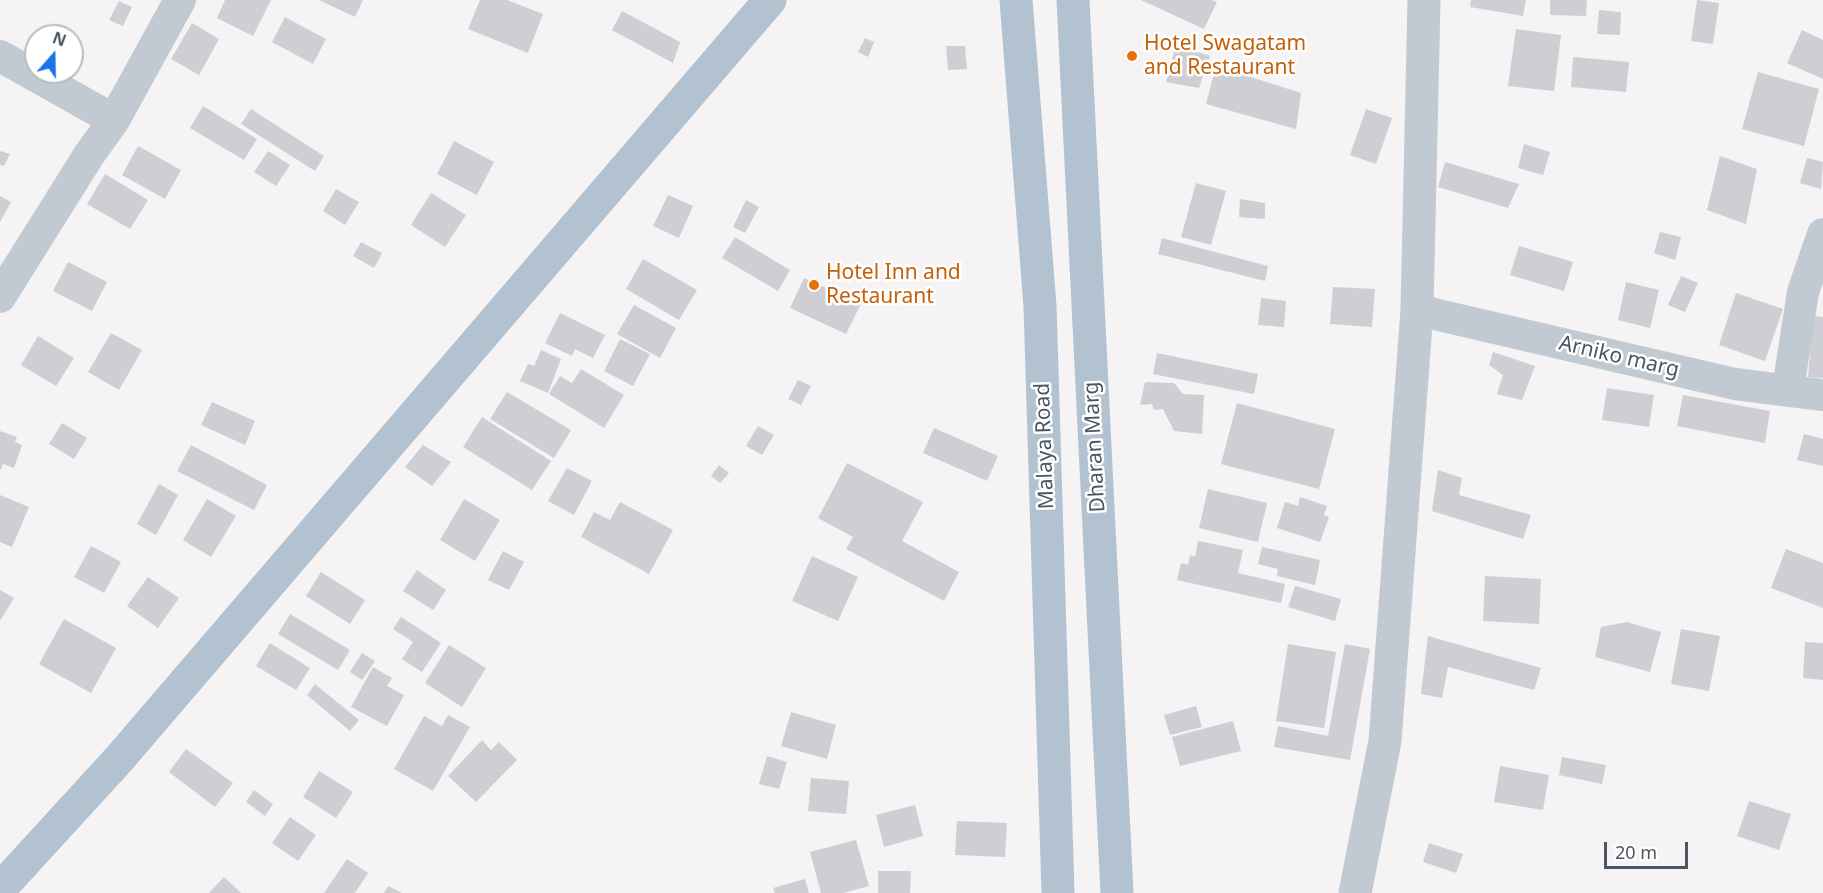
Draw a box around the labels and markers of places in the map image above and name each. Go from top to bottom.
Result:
place label: Hotel Swagatam and Restaurant [1144,31,1306,81]
marker: Hotel Swagatam and Restaurant [1125,49,1139,63]
place label: Hotel Inn and Restaurant [826,260,961,310]
marker: Hotel Inn and Restaurant [807,278,821,292]

